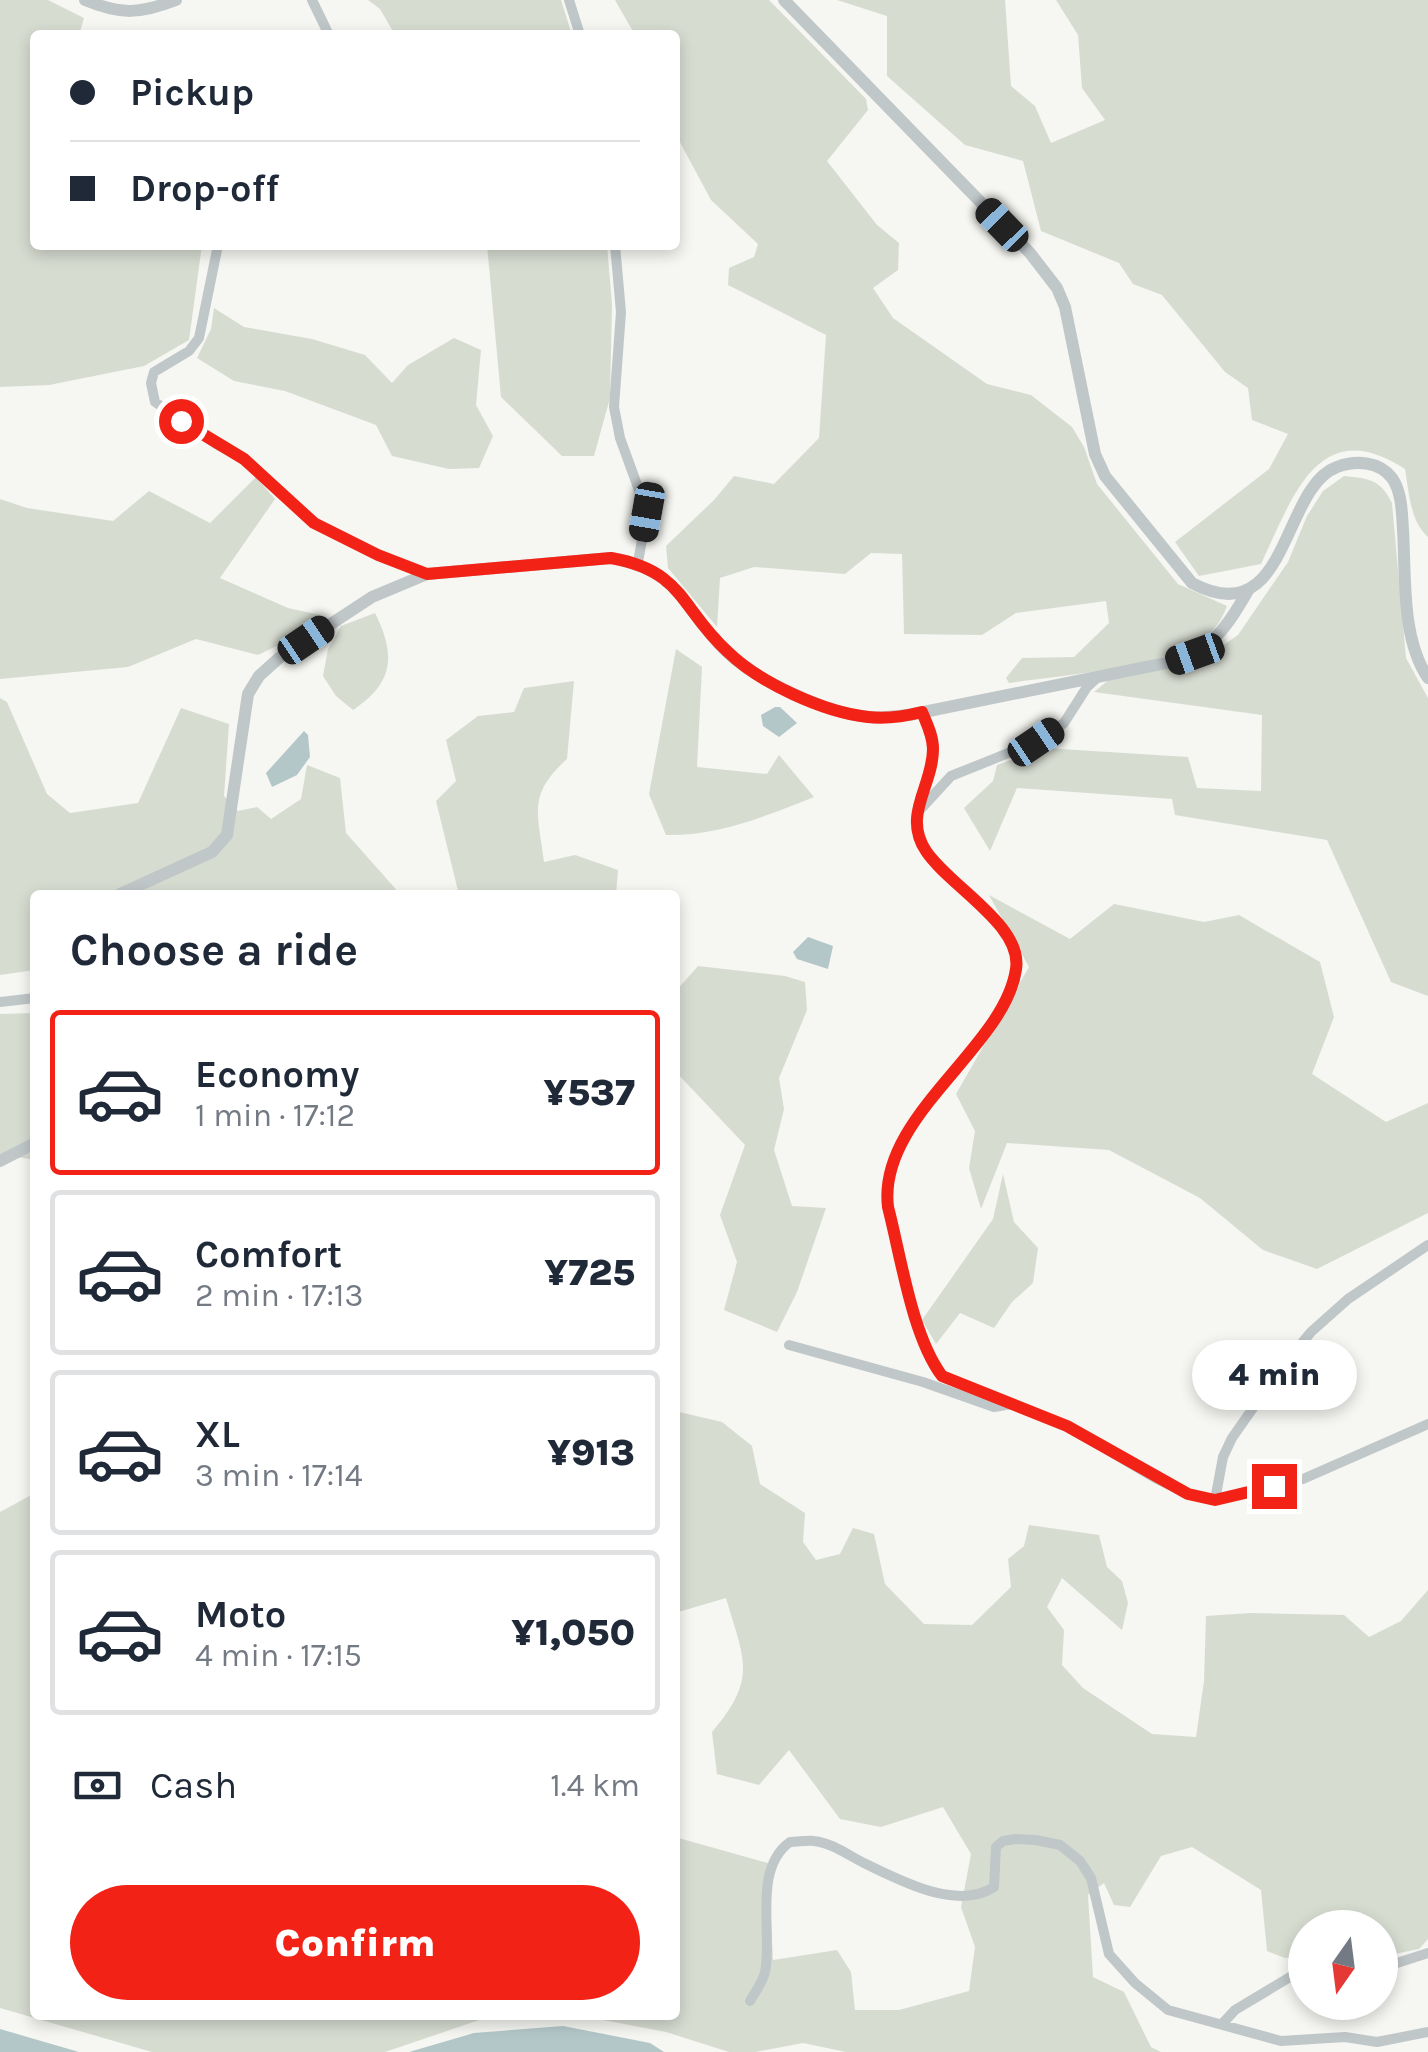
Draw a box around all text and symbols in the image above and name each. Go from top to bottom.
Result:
text: Pickup [130,70,254,115]
text: Drop-off [130,166,279,211]
car [970,193,1034,257]
route start [159,399,204,444]
car [627,480,667,544]
car [273,611,339,669]
car [1162,630,1228,678]
car [1003,713,1069,771]
text: Choose a ride [70,924,358,976]
icon: car [75,1048,165,1138]
text: Economy [195,1052,359,1097]
text: ¥537 [543,1070,635,1115]
text: 1 min · 17:12 [195,1097,355,1134]
icon: car [75,1228,165,1318]
text: Comfort [195,1232,342,1277]
text: ¥725 [544,1250,635,1295]
text: 2 min · 17:13 [195,1277,363,1314]
callout: 4 min [1192,1341,1356,1411]
text: 4 min [1229,1356,1320,1393]
icon: car [75,1408,165,1498]
text: XL [195,1412,240,1457]
text: ¥913 [547,1430,635,1475]
text: 3 min · 17:14 [195,1457,363,1494]
route end [1252,1464,1297,1509]
icon: car [75,1588,165,1678]
text: Moto [195,1592,286,1637]
text: ¥1,050 [511,1610,635,1655]
text: 4 min · 17:15 [195,1637,362,1674]
icon: cash [70,1758,125,1813]
text: Cash [150,1763,237,1808]
text: 1.4 km [550,1767,640,1804]
button: Confirm [70,1885,640,2000]
north arrow [1288,1910,1398,2020]
map controls [1288,1910,1398,2020]

